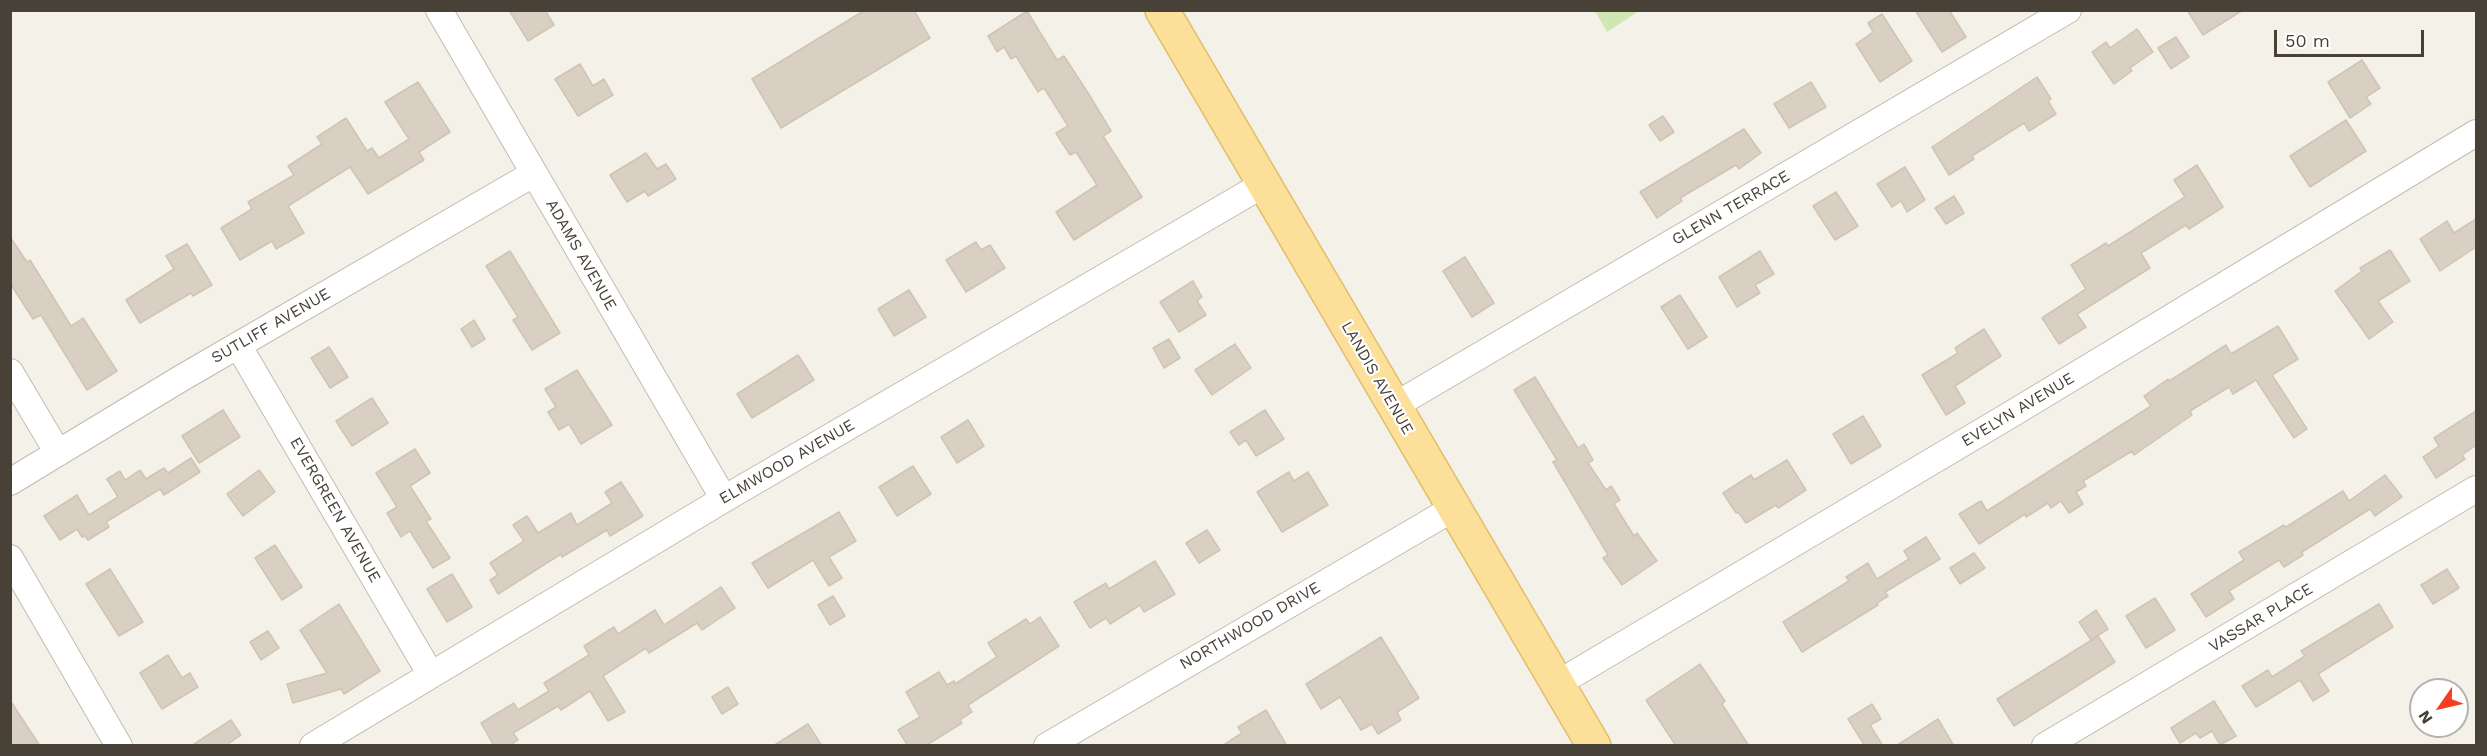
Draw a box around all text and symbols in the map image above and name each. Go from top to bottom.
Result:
scale bar [2277,18,2427,56]
text: 50 m [2285,30,2330,51]
street label: GLENN TERRACE [1669,166,1793,250]
street label: ADAMS AVENUE [541,196,621,314]
street label: SUTLIFF AVENUE [208,284,334,368]
street label: LANDIS AVENUE [1337,318,1417,438]
street label: EVELYN AVENUE [1958,369,2078,451]
street label: ELMWOOD AVENUE [716,415,858,509]
street label: EVERGREEN AVENUE [286,434,384,586]
street label: NORTHWOOD DRIVE [1176,578,1324,674]
street label: VASSAR PLACE [2206,579,2316,657]
north arrow [2409,678,2469,738]
text: N [2414,707,2437,727]

